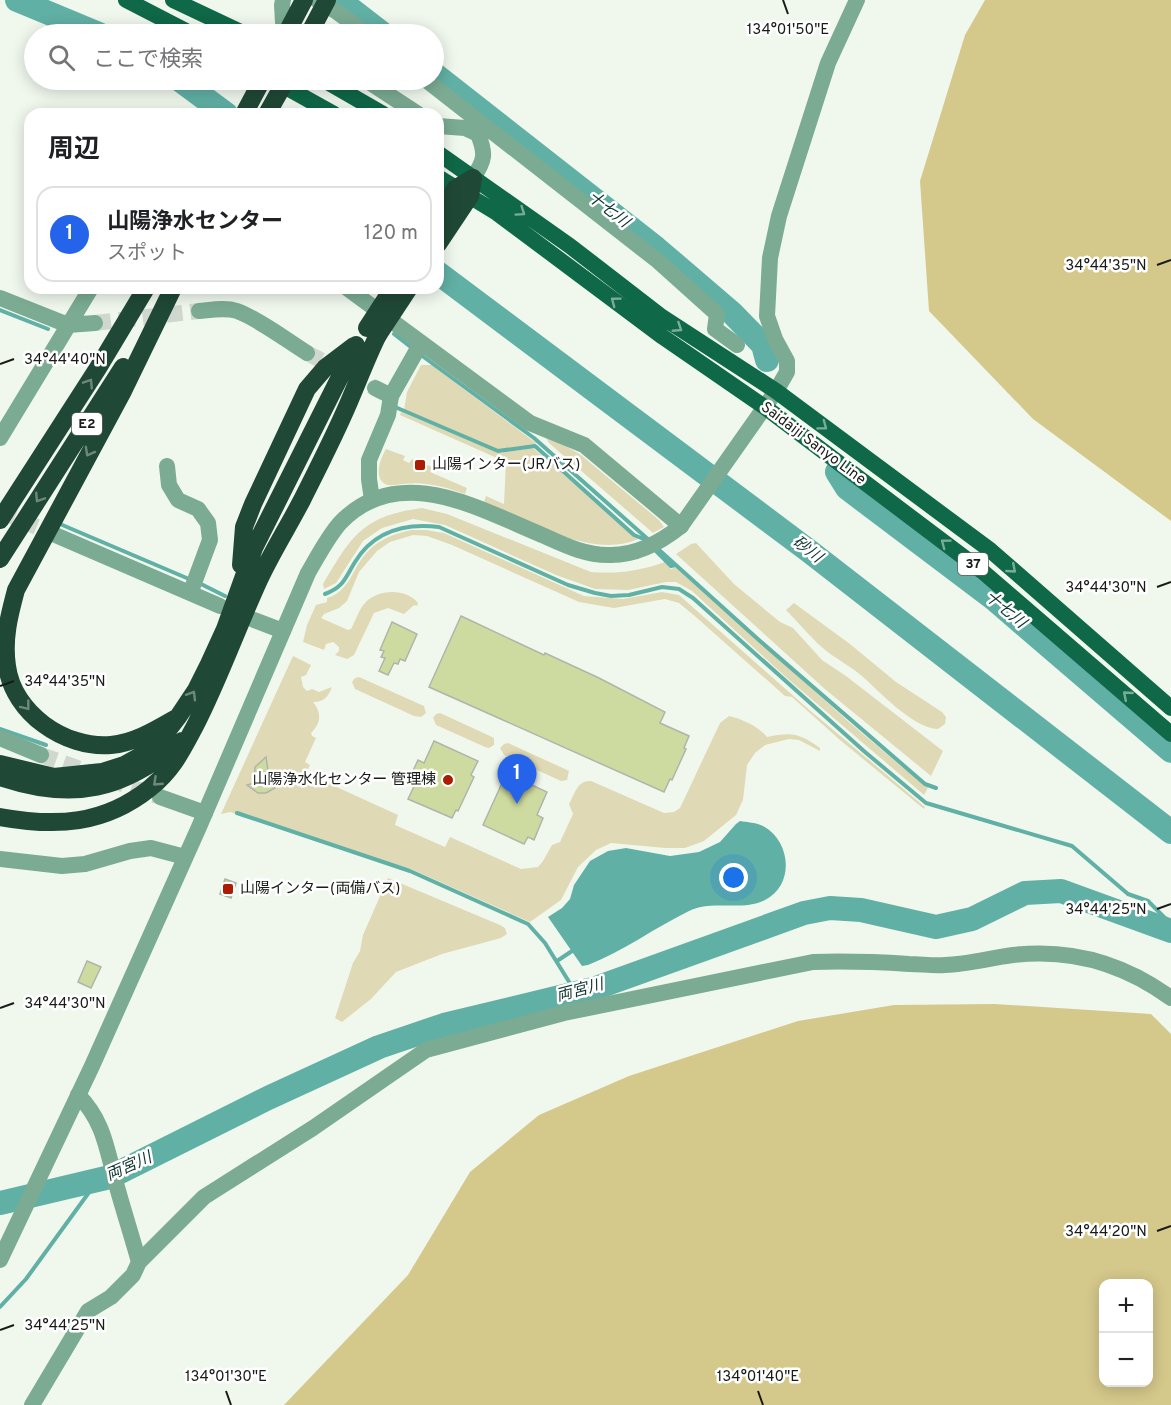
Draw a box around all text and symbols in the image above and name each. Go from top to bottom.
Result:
text: 134°01'50"E [747,21,829,40]
search box [24,24,444,90]
icon: search [45,41,78,74]
text: ここで検索 [93,47,203,74]
text: 周辺 [48,134,100,167]
water label: 十七川 [583,187,635,234]
one-way arrow [514,205,525,216]
text: 山陽浄水センター [107,209,283,236]
text: 1 [66,221,74,247]
text: 120 m [364,221,418,247]
text: スポット [107,241,187,267]
text: 34°44'35"N [1065,257,1147,276]
one-way arrow [611,297,622,308]
one-way arrow [672,320,682,332]
text: 34°44'40"N [24,351,106,370]
one-way arrow [82,379,93,390]
street label: Saidaiji Sanyo Line [757,398,869,490]
road number: E2 [72,413,102,435]
one-way arrow [817,419,828,430]
one-way arrow [85,446,96,457]
place label: 山陽インター(JRバス) [432,456,580,475]
marker: 山陽インター(JRバス) [413,458,427,472]
one-way arrow [35,492,46,503]
water label: 砂川 [788,532,827,569]
one-way arrow [941,539,952,550]
road number: 37 [958,553,988,575]
one-way arrow [1005,562,1016,573]
text: 34°44'30"N [1065,579,1147,598]
water label: 十七川 [980,587,1031,634]
text: 34°44'35"N [24,673,106,692]
one-way arrow [185,691,197,701]
one-way arrow [1123,692,1134,703]
one-way arrow [19,700,30,711]
pin: 1 [498,754,536,804]
place label: 山陽浄水化センター 管理棟 [252,770,436,790]
marker: 山陽浄水化センター 管理棟 [441,773,455,787]
one-way arrow [153,774,164,785]
your location [719,863,748,892]
place label: 山陽インター(両備バス) [240,880,400,899]
marker: 山陽インター(両備バス) [221,882,235,896]
text: 34°44'25"N [1065,901,1147,920]
water label: 両宮川 [554,975,608,1007]
text: 34°44'30"N [24,995,106,1014]
water label: 両宮川 [103,1147,157,1186]
text: 34°44'20"N [1065,1223,1147,1242]
map controls [1099,1279,1153,1387]
button: + [1099,1279,1153,1333]
text: 34°44'25"N [24,1317,106,1336]
button: − [1099,1333,1153,1387]
text: 134°01'30"E [185,1368,267,1387]
text: 134°01'40"E [717,1368,799,1387]

